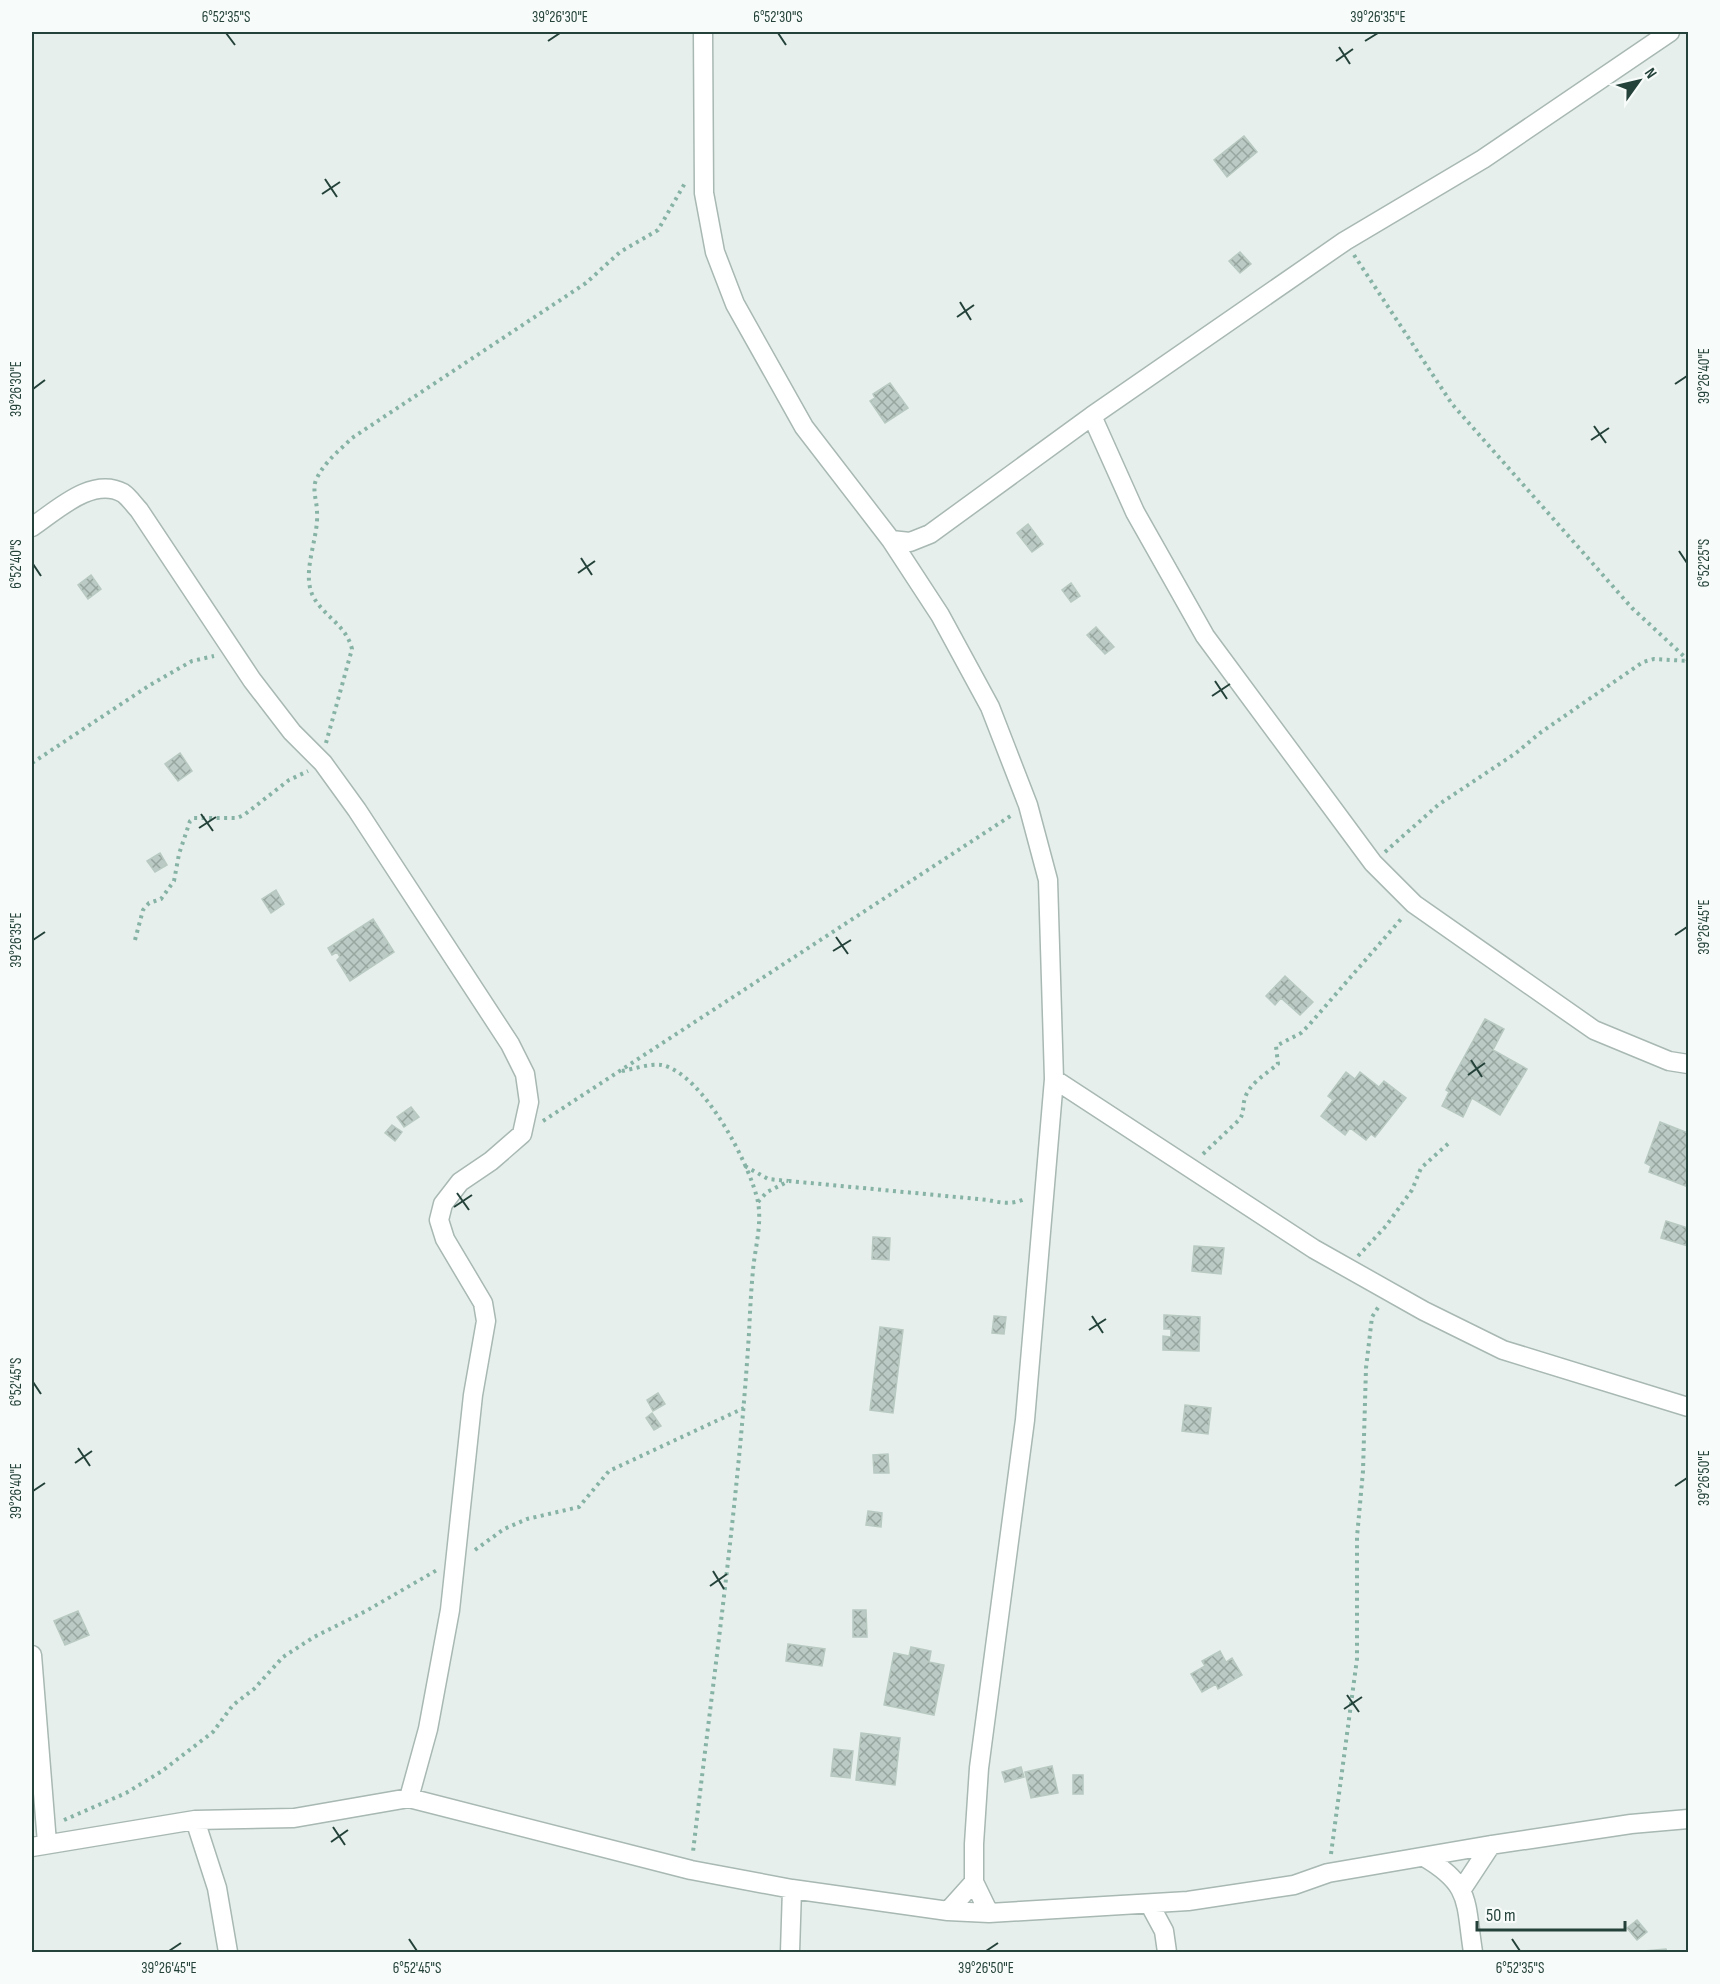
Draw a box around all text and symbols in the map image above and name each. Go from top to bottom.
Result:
text: 6°52'35"S [202,8,250,27]
text: 39°26'30"E [532,8,588,27]
text: 6°52'30"S [753,8,803,27]
text: 39°26'35"E [1350,8,1406,27]
north arrow [1609,51,1669,111]
text: N [1640,65,1660,82]
text: 39°26'40"E [1695,348,1714,404]
text: 39°26'30"E [7,361,26,417]
text: 6°52'40"S [7,539,26,589]
text: 6°52'25"S [1695,539,1714,587]
text: 39°26'45"E [1695,899,1714,955]
text: 39°26'35"E [7,912,26,968]
text: 6°52'45"S [7,1358,26,1406]
text: 39°26'50"E [1695,1450,1714,1506]
text: 39°26'40"E [7,1463,26,1519]
scale bar [1477,1894,1626,1932]
text: 50 m [1486,1905,1516,1926]
text: 39°26'45"E [141,1959,197,1978]
text: 6°52'45"S [393,1959,441,1978]
text: 39°26'50"E [958,1959,1014,1978]
text: 6°52'35"S [1496,1959,1544,1978]

